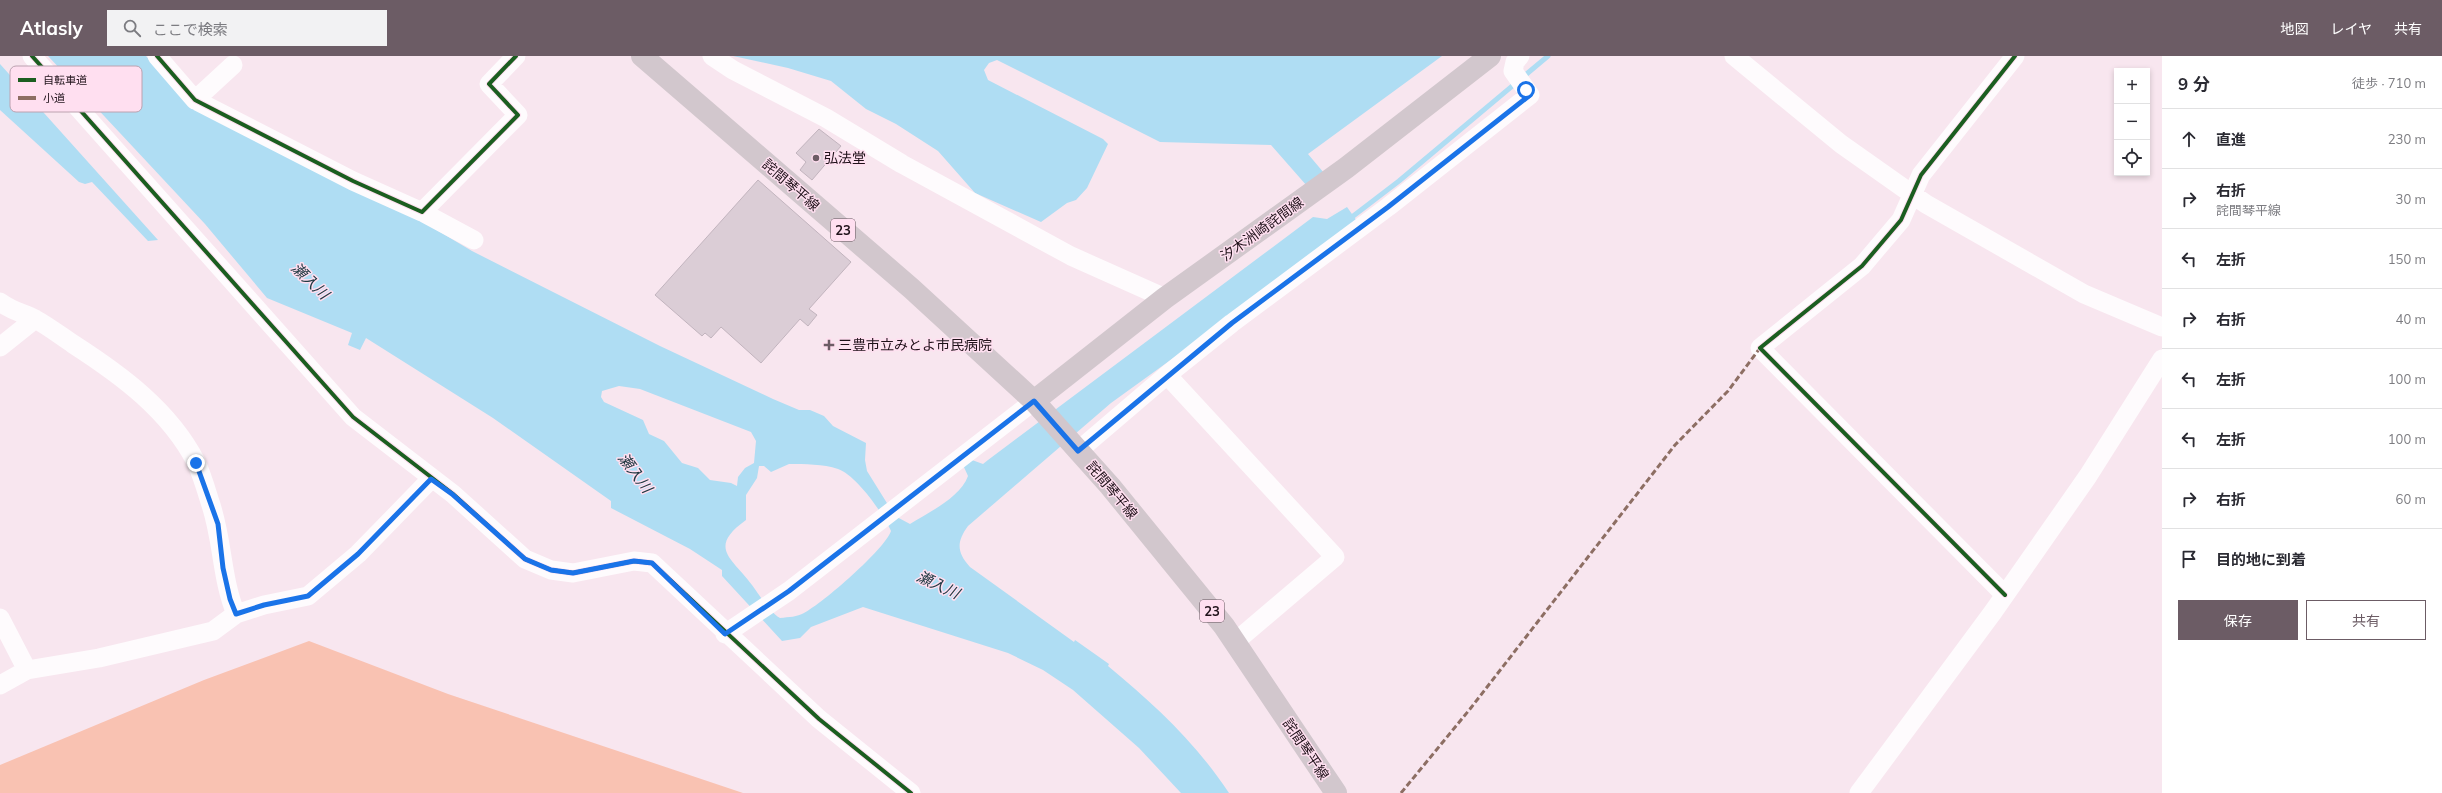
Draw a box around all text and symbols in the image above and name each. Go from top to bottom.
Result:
search box [107,10,387,46]
text: Atlasly [20,16,83,40]
icon: search [121,17,143,39]
text: ここで検索 [153,20,228,39]
text: 地図 [2280,20,2308,38]
text: レイヤ [2330,20,2372,38]
text: 共有 [2394,20,2422,38]
legend [10,66,142,112]
map controls [2114,68,2150,176]
button: + [2114,68,2150,104]
text: 自転車道 [43,73,87,87]
text: 9 分 [2178,73,2210,94]
text: 徒歩 · 710 m [2352,75,2426,91]
route start [1517,81,1535,99]
text: 小道 [43,91,65,105]
button: − [2114,104,2150,140]
icon: ahead [2178,128,2200,150]
text: 直進 [2216,130,2246,149]
text: 230 m [2388,131,2426,147]
button: locate [2114,140,2150,176]
place label: 弘法堂 [824,149,866,167]
marker: 弘法堂 [811,153,821,163]
street label: 詫間琴平線 [759,155,823,215]
text: 右折 [2216,181,2246,200]
icon: right [2178,188,2200,210]
text: 30 m [2396,191,2426,207]
street label: 汐木洲崎詫間線 [1217,193,1307,265]
text: 詫間琴平線 [2216,202,2281,218]
road number: 23 [831,219,855,241]
icon: left [2178,248,2200,270]
text: 左折 [2216,250,2246,269]
text: 150 m [2388,251,2426,267]
water label: 瀬入川 [288,258,335,304]
icon: right [2178,308,2200,330]
text: 右折 [2216,310,2246,329]
text: 40 m [2396,311,2426,327]
place label: 三豊市立みとよ市民病院 [838,336,992,354]
marker: 三豊市立みとよ市民病院 [823,339,835,351]
icon: left [2178,368,2200,390]
text: 左折 [2216,370,2246,389]
text: 100 m [2388,371,2426,387]
icon: left [2178,428,2200,450]
text: 左折 [2216,430,2246,449]
text: 100 m [2388,431,2426,447]
water label: 瀬入川 [614,449,658,498]
route end [187,454,205,472]
street label: 詫間琴平線 [1083,457,1141,523]
icon: right [2178,488,2200,510]
text: 右折 [2216,490,2246,509]
text: 60 m [2396,491,2426,507]
icon: arrive [2178,548,2200,570]
text: 目的地に到着 [2216,550,2306,569]
water label: 瀬入川 [914,566,964,604]
road number: 23 [1200,600,1224,622]
button: 保存 [2178,600,2298,640]
button: 共有 [2306,600,2426,640]
street label: 詫間琴平線 [1279,715,1333,783]

